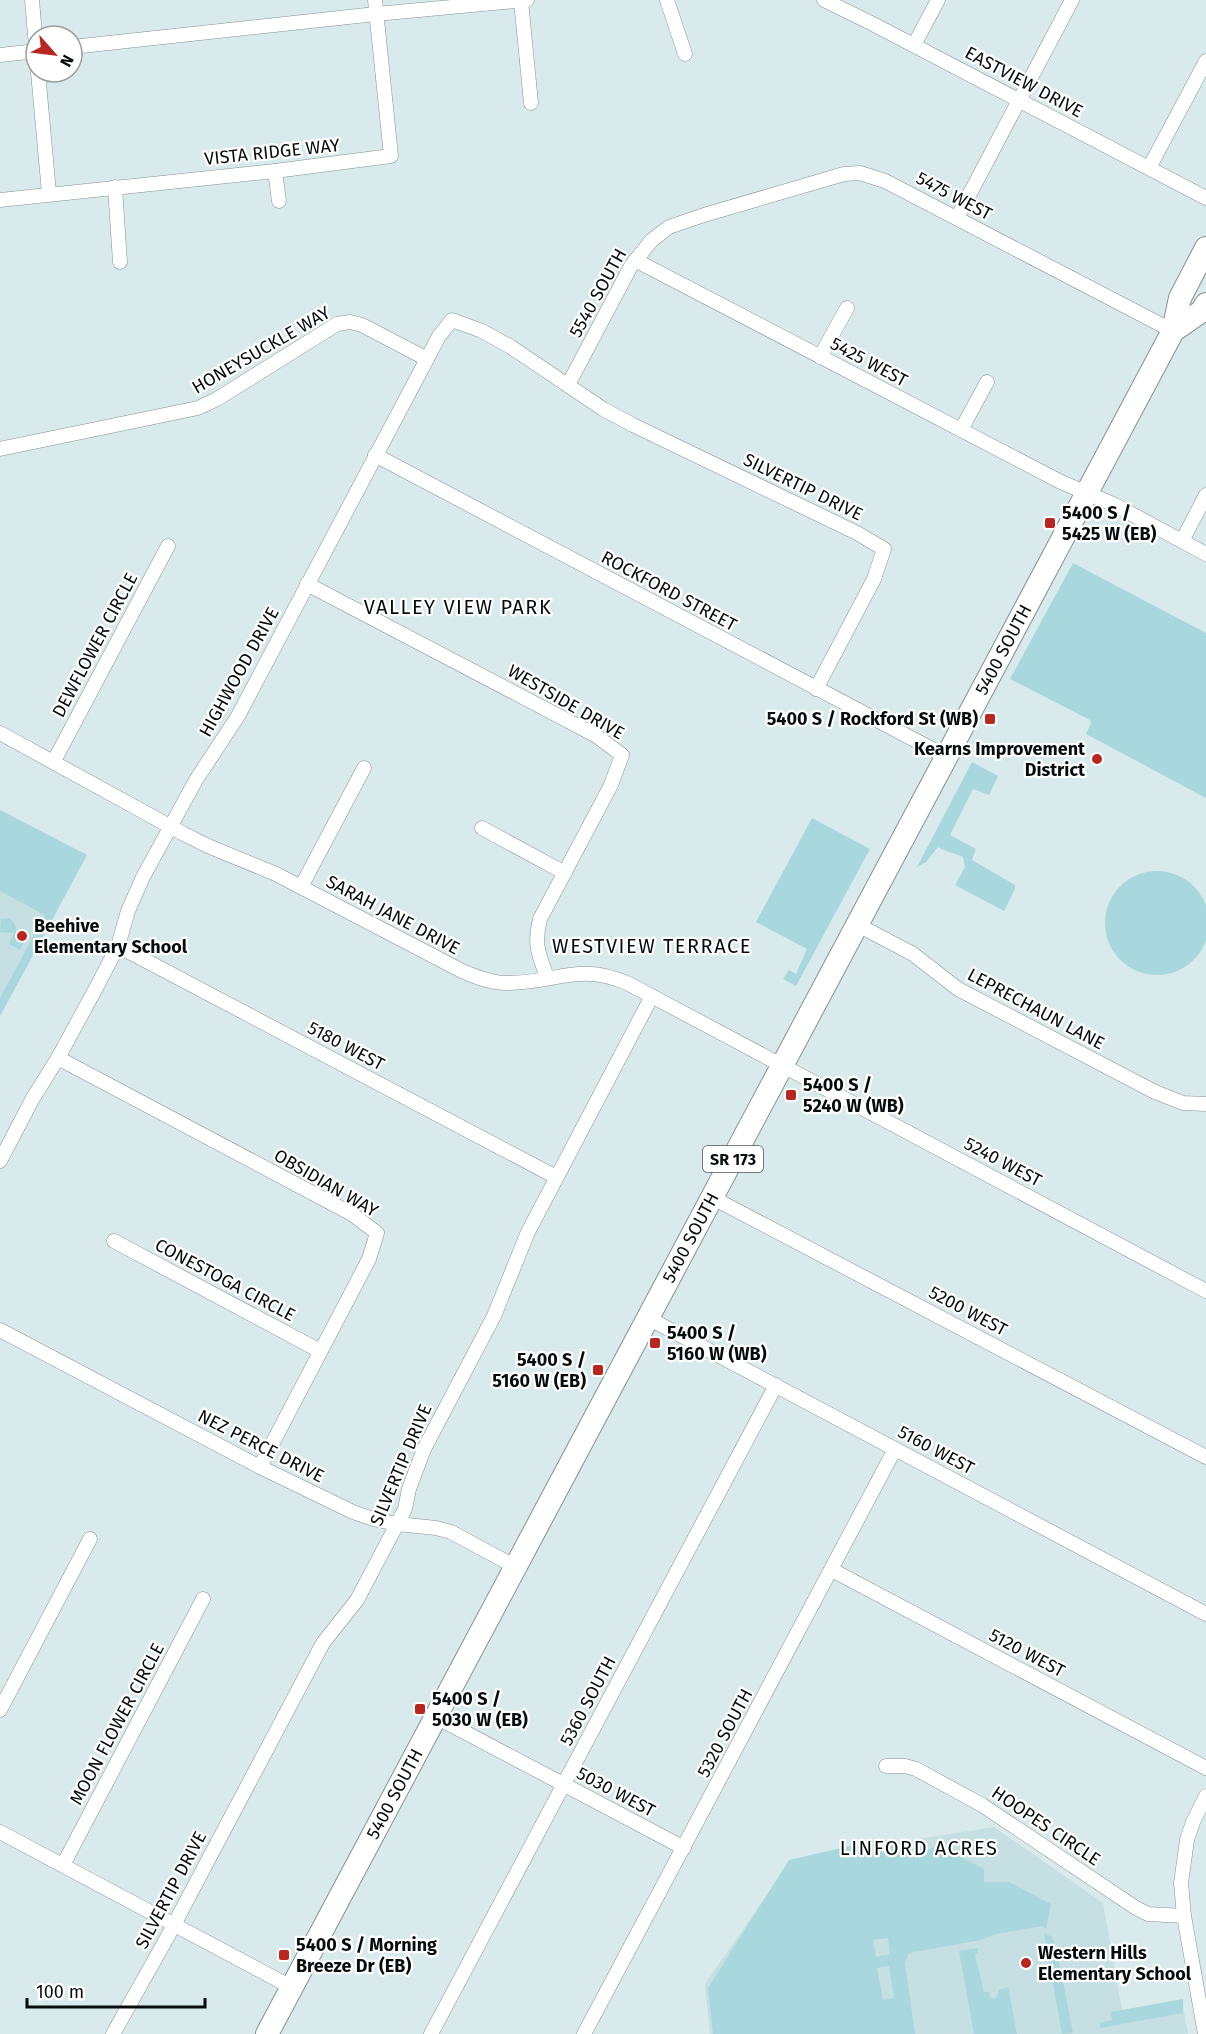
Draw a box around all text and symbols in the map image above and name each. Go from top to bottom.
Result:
north arrow [24,24,84,84]
street label: EASTVIEW DRIVE [961,42,1087,122]
text: N [56,52,78,70]
street label: VISTA RIDGE WAY [203,134,341,170]
street label: 5475 WEST [912,167,996,225]
street label: 5540 SOUTH [565,245,631,341]
street label: HONEYSUCKLE WAY [188,301,334,399]
street label: 5425 WEST [827,333,912,392]
street label: SILVERTIP DRIVE [740,449,866,525]
place label: 5400 S / 5425 W (EB) [1062,502,1157,545]
marker: 5400 S / 5425 W (EB) [1043,516,1057,530]
street label: ROCKFORD STREET [597,546,741,636]
street label: DEWFLOWER CIRCLE [48,569,142,721]
district label: VALLEY VIEW PARK [364,595,552,619]
street label: 5400 SOUTH [970,601,1036,699]
street label: HIGHWOOD DRIVE [194,603,284,741]
street label: WESTSIDE DRIVE [504,660,628,744]
place label: 5400 S / Rockford St (WB) [767,708,978,730]
marker: 5400 S / Rockford St (WB) [983,712,997,726]
place label: Kearns Improvement District [914,738,1086,781]
marker: Kearns Improvement District [1090,752,1104,766]
street label: SARAH JANE DRIVE [322,871,464,959]
place label: Beehive Elementary School [34,915,188,958]
marker: Beehive Elementary School [15,929,29,943]
district label: WESTVIEW TERRACE [552,934,752,958]
street label: LEPRECHAUN LANE [964,964,1108,1054]
street label: 5180 WEST [304,1017,389,1076]
place label: 5400 S / 5240 W (WB) [803,1074,904,1117]
marker: 5400 S / 5240 W (WB) [784,1088,798,1102]
street label: 5240 WEST [960,1132,1046,1192]
street label: OBSIDIAN WAY [270,1144,382,1222]
road number: SR 173 [703,1146,763,1172]
street label: 5400 SOUTH [658,1189,724,1287]
street label: CONESTOGA CIRCLE [151,1234,299,1326]
street label: 5200 WEST [925,1281,1012,1341]
place label: 5400 S / 5160 W (WB) [667,1322,767,1365]
marker: 5400 S / 5160 W (WB) [648,1336,662,1350]
place label: 5400 S / 5160 W (EB) [492,1349,586,1392]
marker: 5400 S / 5160 W (EB) [591,1363,605,1377]
street label: SILVERTIP DRIVE [365,1401,437,1529]
street label: NEZ PERCE DRIVE [194,1405,328,1487]
street label: 5160 WEST [894,1421,979,1480]
street label: 5120 WEST [985,1624,1069,1682]
street label: MOON FLOWER CIRCLE [65,1639,169,1809]
street label: 5360 SOUTH [555,1653,621,1749]
street label: 5320 SOUTH [692,1685,758,1781]
place label: 5400 S / 5030 W (EB) [432,1688,528,1731]
marker: 5400 S / 5030 W (EB) [413,1702,427,1716]
street label: 5400 SOUTH [362,1745,428,1843]
street label: 5030 WEST [573,1762,660,1822]
street label: HOOPES CIRCLE [987,1782,1105,1870]
street label: SILVERTIP DRIVE [131,1827,211,1953]
district label: LINFORD ACRES [840,1836,998,1860]
place label: 5400 S / Morning Breeze Dr (EB) [296,1934,437,1977]
place label: Western Hills Elementary School [1038,1942,1192,1985]
marker: 5400 S / Morning Breeze Dr (EB) [277,1948,291,1962]
marker: Western Hills Elementary School [1019,1956,1033,1970]
scale bar [27,1971,206,2009]
text: 100 m [36,1981,84,2003]

